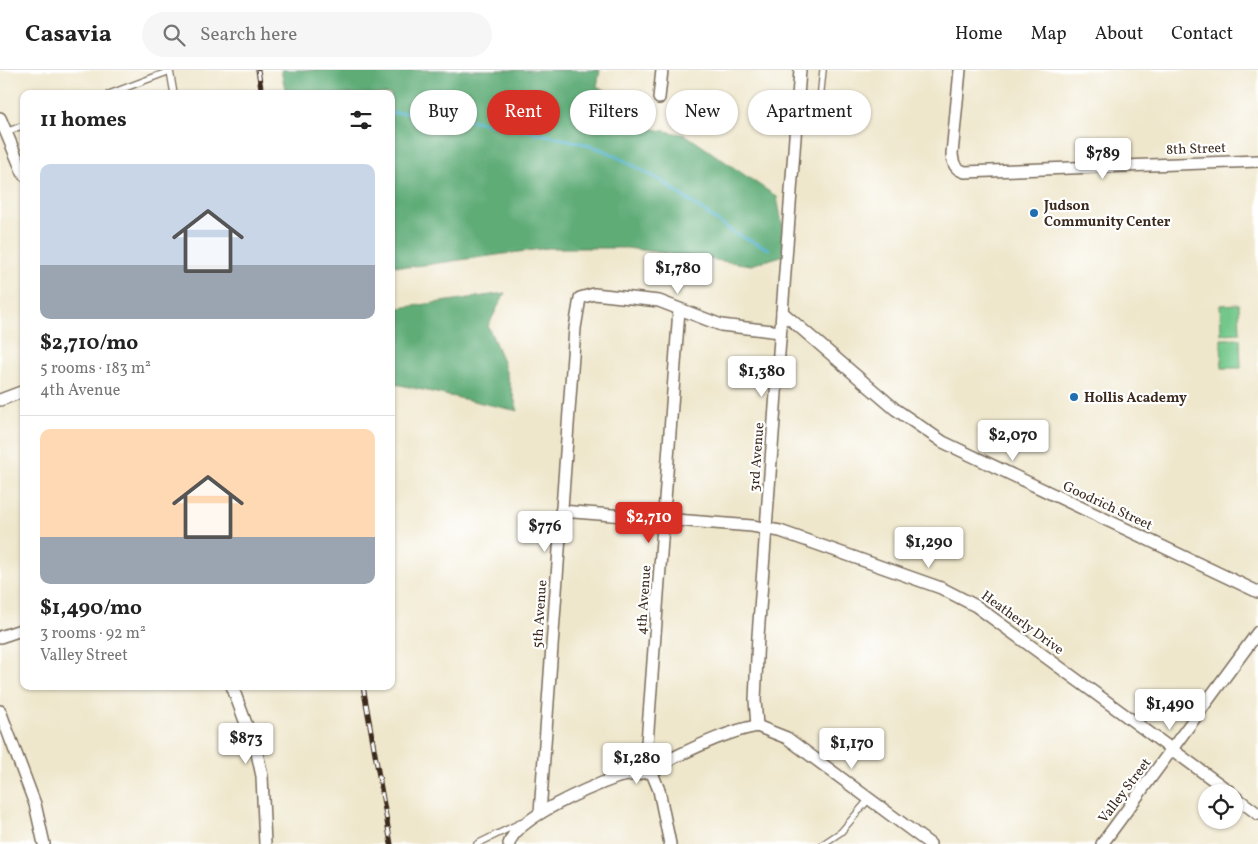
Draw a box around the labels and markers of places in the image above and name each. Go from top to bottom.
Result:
pin: $789 [1073,138,1133,180]
place label: Judson Community Center [1043,197,1171,232]
marker: Judson Community Center [1028,207,1040,219]
pin: $1,780 [637,252,719,295]
pin: $1,380 [721,356,803,398]
place label: Hollis Academy [1084,389,1187,408]
marker: Hollis Academy [1068,391,1080,403]
pin: $2,070 [972,420,1054,462]
pin: $2,710 [608,502,690,544]
pin: $776 [515,510,575,553]
pin: $1,290 [888,526,970,569]
pin: $1,490 [1129,688,1211,731]
pin: $873 [216,722,276,765]
pin: $1,170 [811,728,893,770]
pin: $1,280 [596,742,678,785]

